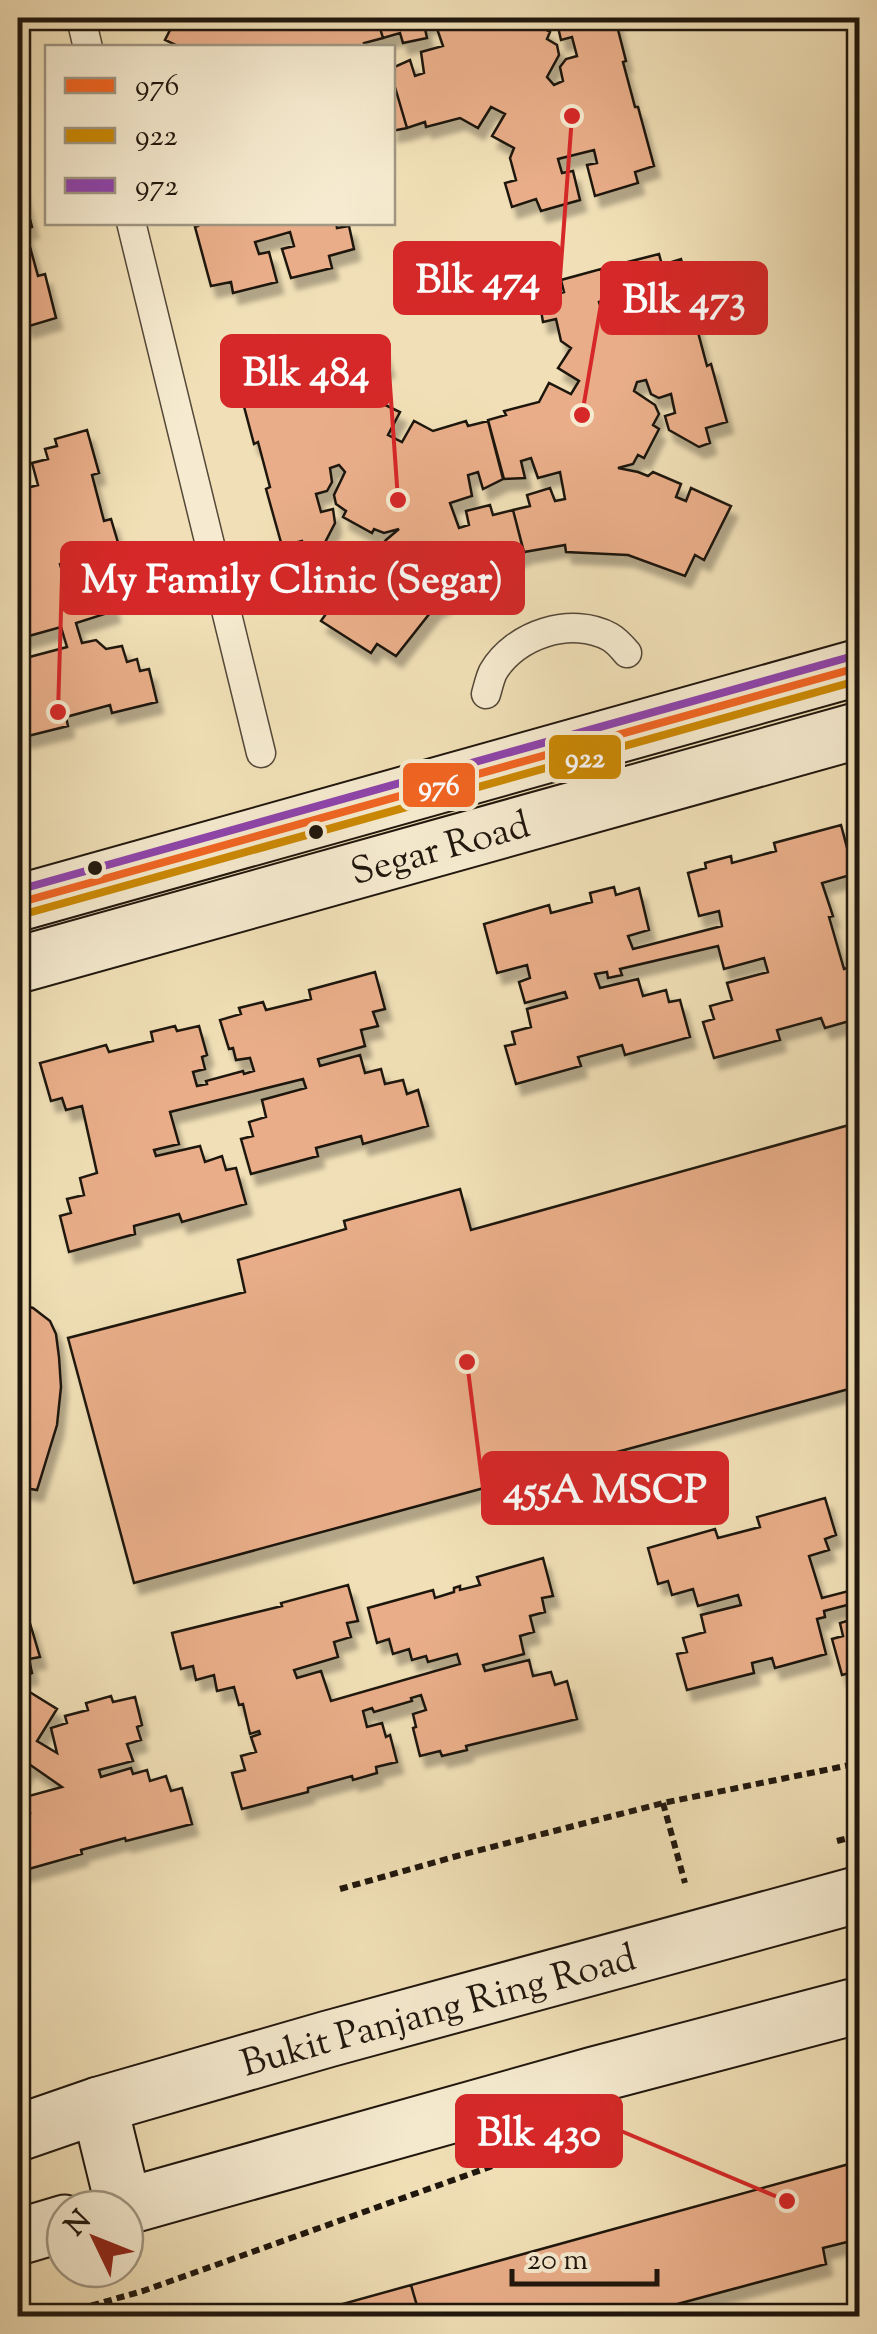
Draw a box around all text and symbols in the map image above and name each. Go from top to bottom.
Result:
legend [45,45,395,225]
text: 976 [135,66,180,109]
text: 922 [135,116,178,159]
text: 972 [135,166,178,209]
callout: Blk 474 [395,243,560,313]
text: Blk 474 [416,254,540,311]
callout: Blk 473 [602,263,766,333]
text: Blk 473 [622,274,746,331]
callout: Blk 484 [222,336,389,406]
text: Blk 484 [243,347,369,404]
callout: My Family Clinic (Segar) [62,543,523,613]
text: My Family Clinic (Segar) [81,554,503,611]
line badge: 922 [547,733,623,781]
text: 922 [565,740,606,780]
line badge: 976 [401,761,477,809]
text: 976 [418,768,460,808]
street label: Segar Road [345,800,537,902]
unlabelled marker [306,822,326,842]
unlabelled marker [85,858,105,878]
callout: 455A MSCP [483,1453,727,1523]
text: 455A MSCP [502,1464,707,1521]
street label: Bukit Panjang Ring Road [235,1933,643,2094]
callout: Blk 430 [457,2096,621,2166]
text: Blk 430 [477,2107,601,2164]
north arrow [45,2189,145,2289]
text: N [57,2202,101,2246]
scale bar [512,2224,657,2286]
text: 20 m [527,2240,588,2283]

